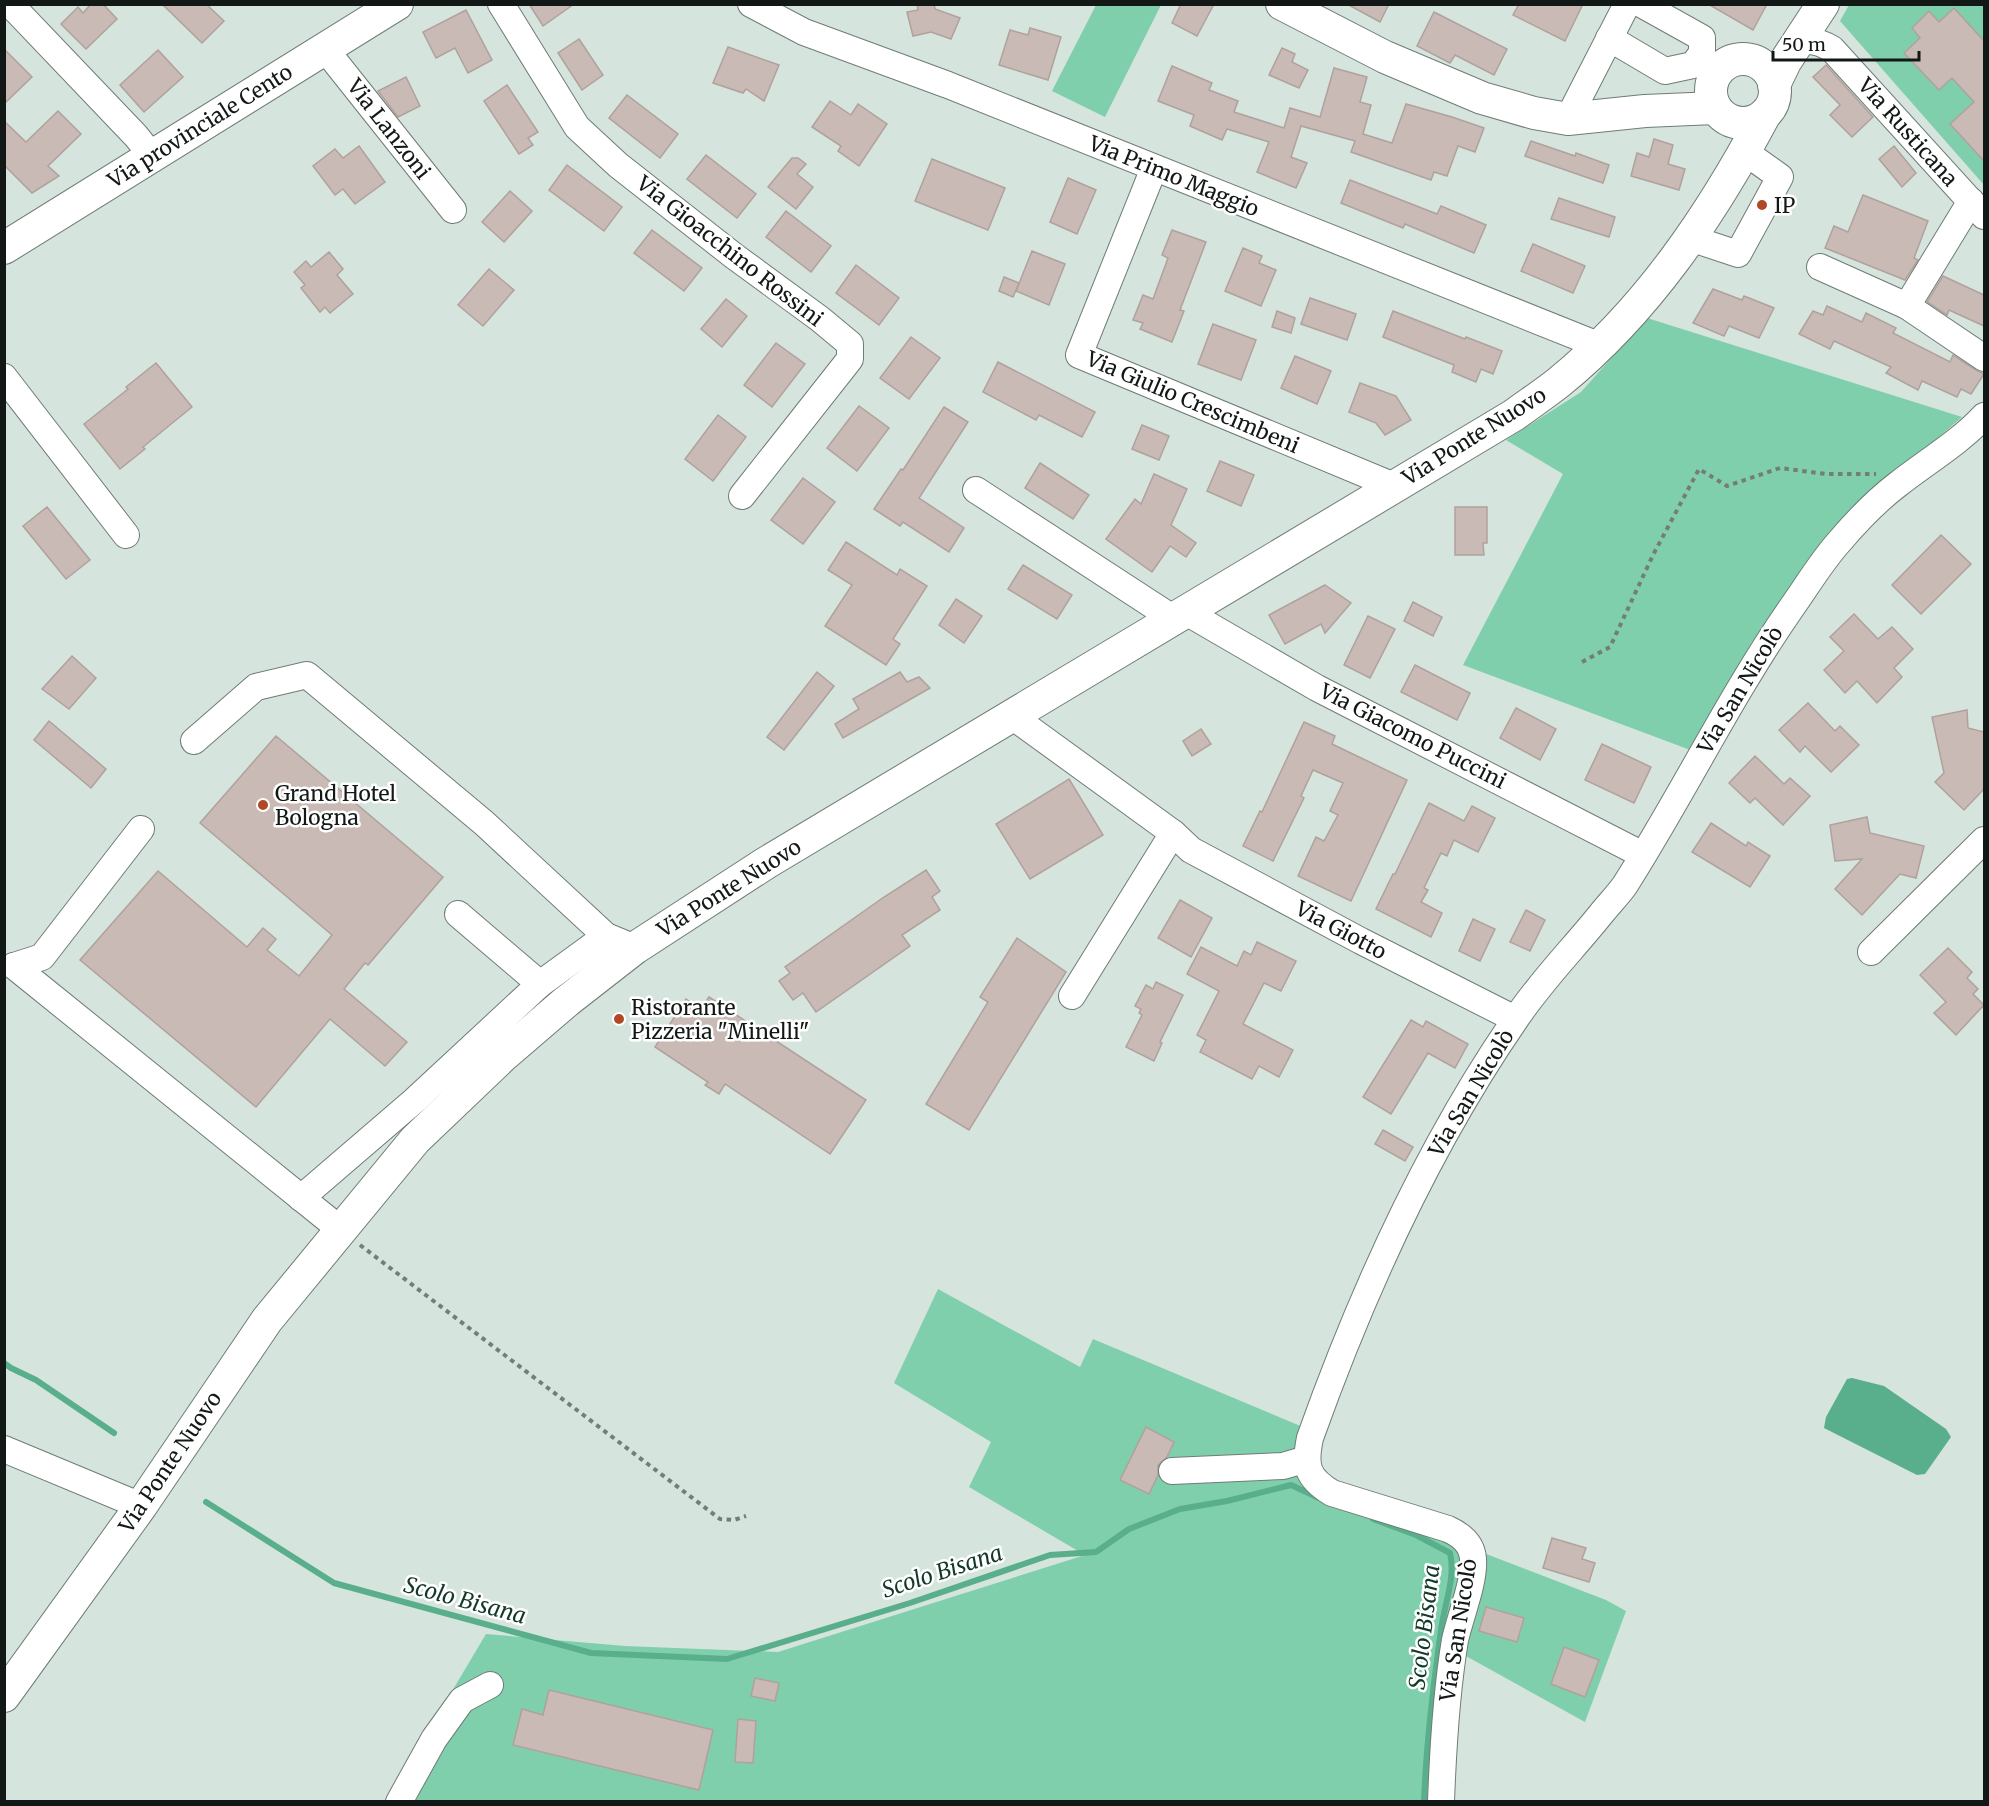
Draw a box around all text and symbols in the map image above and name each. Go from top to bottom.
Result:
scale bar [1773,24,1918,62]
text: 50 m [1782,33,1826,56]
street label: Via provinciale Cento [102,58,297,194]
street label: Via Rusticana [1852,71,1964,192]
street label: Via Lanzoni [341,73,437,185]
street label: Via Primo Maggio [1084,129,1263,222]
street label: Via Gioacchino Rossini [630,169,829,332]
place label: IP [1774,192,1795,219]
marker: IP [1755,198,1769,212]
street label: Via Giulio Crescimbeni [1082,345,1304,459]
street label: Via Ponte Nuovo [1396,381,1551,492]
street label: Via San Nicolò [1691,621,1789,759]
street label: Via Giacomo Puccini [1314,677,1511,795]
place label: Grand Hotel Bologna [275,780,396,831]
marker: Grand Hotel Bologna [256,798,270,812]
street label: Via Ponte Nuovo [651,833,806,944]
street label: Via Giotto [1290,894,1391,965]
place label: Ristorante Pizzeria "Minelli" [631,994,809,1045]
marker: Ristorante Pizzeria "Minelli" [612,1012,626,1026]
street label: Via San Nicolò [1422,1024,1520,1162]
street label: Via Ponte Nuovo [112,1386,227,1539]
water label: Scolo Bisana [878,1538,1006,1604]
street label: Via San Nicolò [1433,1557,1483,1704]
water label: Scolo Bisana [1402,1563,1446,1691]
water label: Scolo Bisana [401,1570,529,1630]

